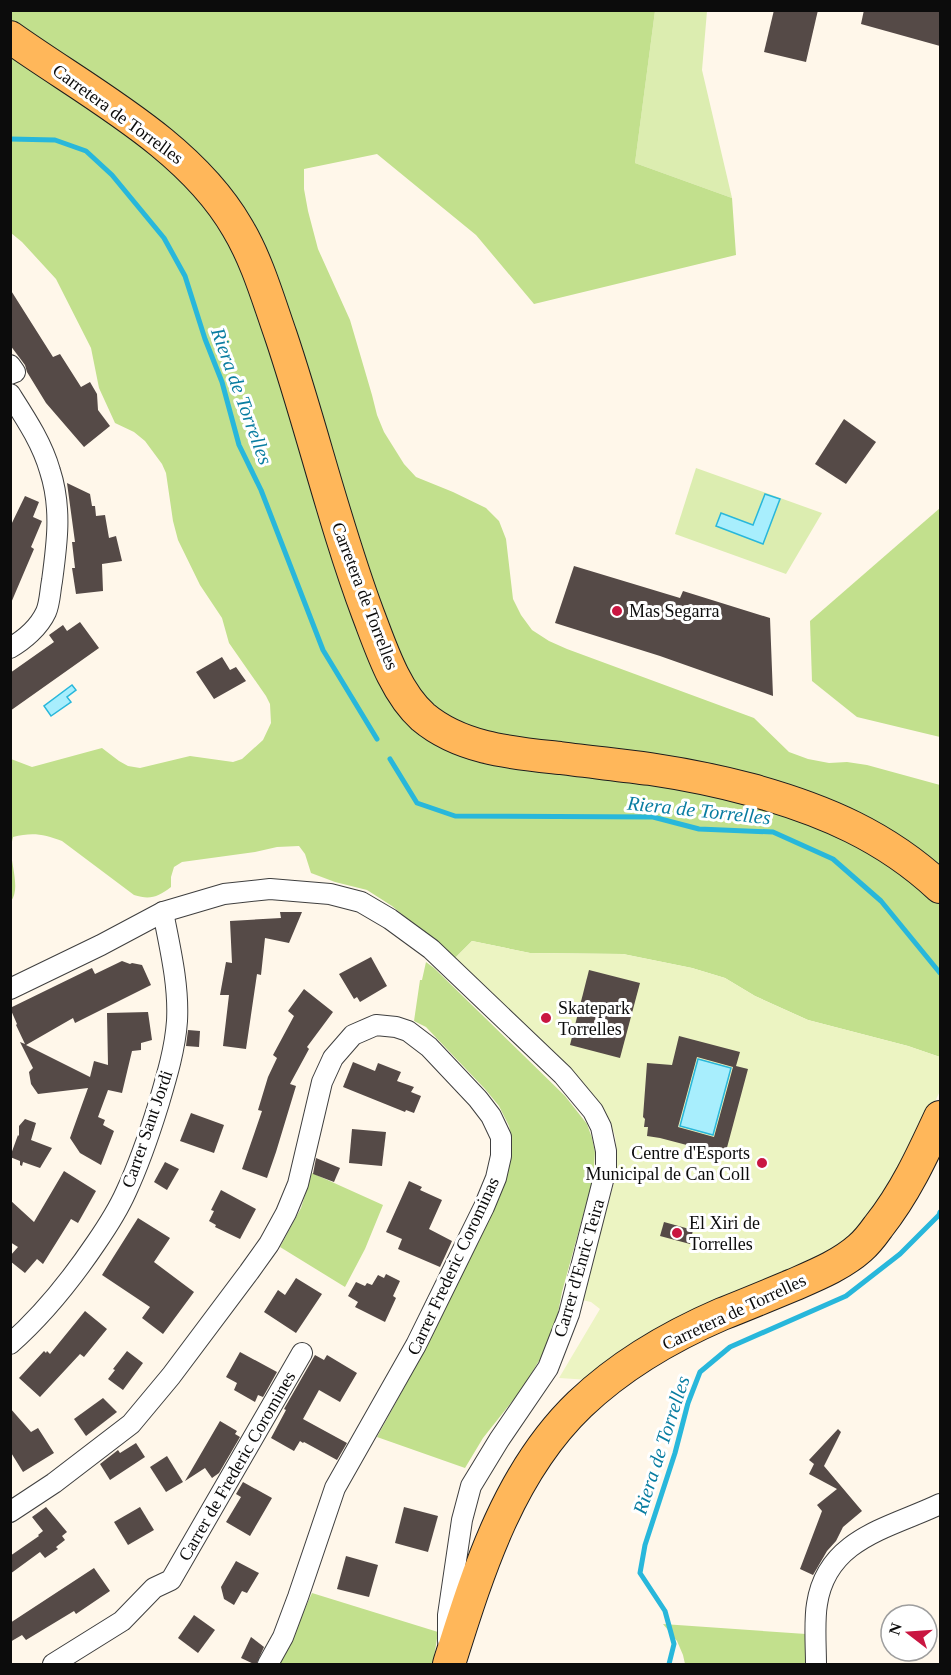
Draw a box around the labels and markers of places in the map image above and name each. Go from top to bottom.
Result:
place label: Mas Segarra [629,601,719,621]
marker: Mas Segarra [610,604,624,618]
place label: Skatepark Torrelles [558,998,630,1039]
marker: Skatepark Torrelles [539,1011,553,1025]
place label: Centre d'Esports Municipal de Can Coll [586,1143,750,1184]
marker: Centre d'Esports Municipal de Can Coll [755,1156,769,1170]
place label: El Xiri de Torrelles [689,1213,760,1254]
marker: El Xiri de Torrelles [670,1226,684,1240]

